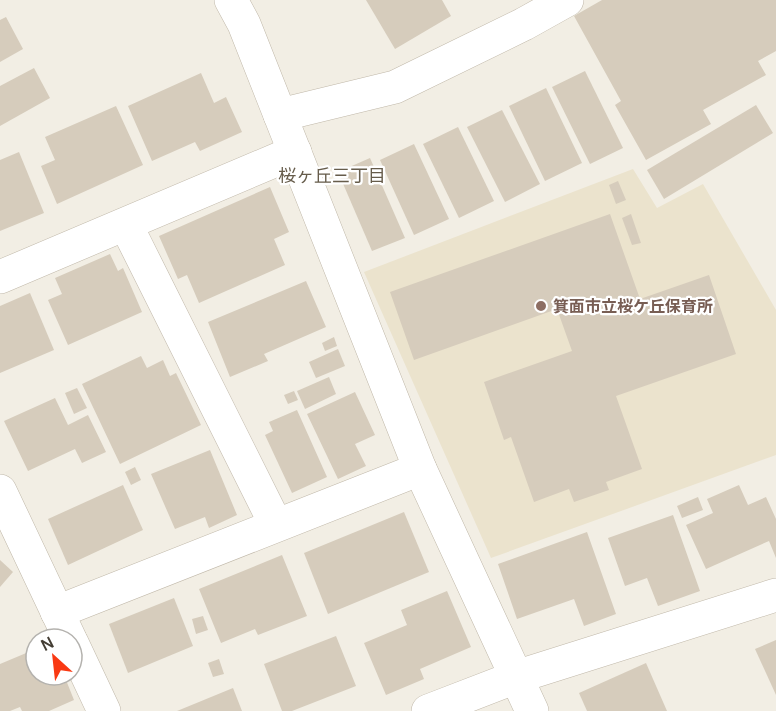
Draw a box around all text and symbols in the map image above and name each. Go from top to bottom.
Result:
district label: 桜ヶ丘三丁目 [278,163,386,187]
place label: 箕面市立桜ケ丘保育所 [553,295,713,317]
marker: 箕面市立桜ケ丘保育所 [534,299,548,313]
north arrow [24,627,84,687]
text: N [37,631,57,656]

